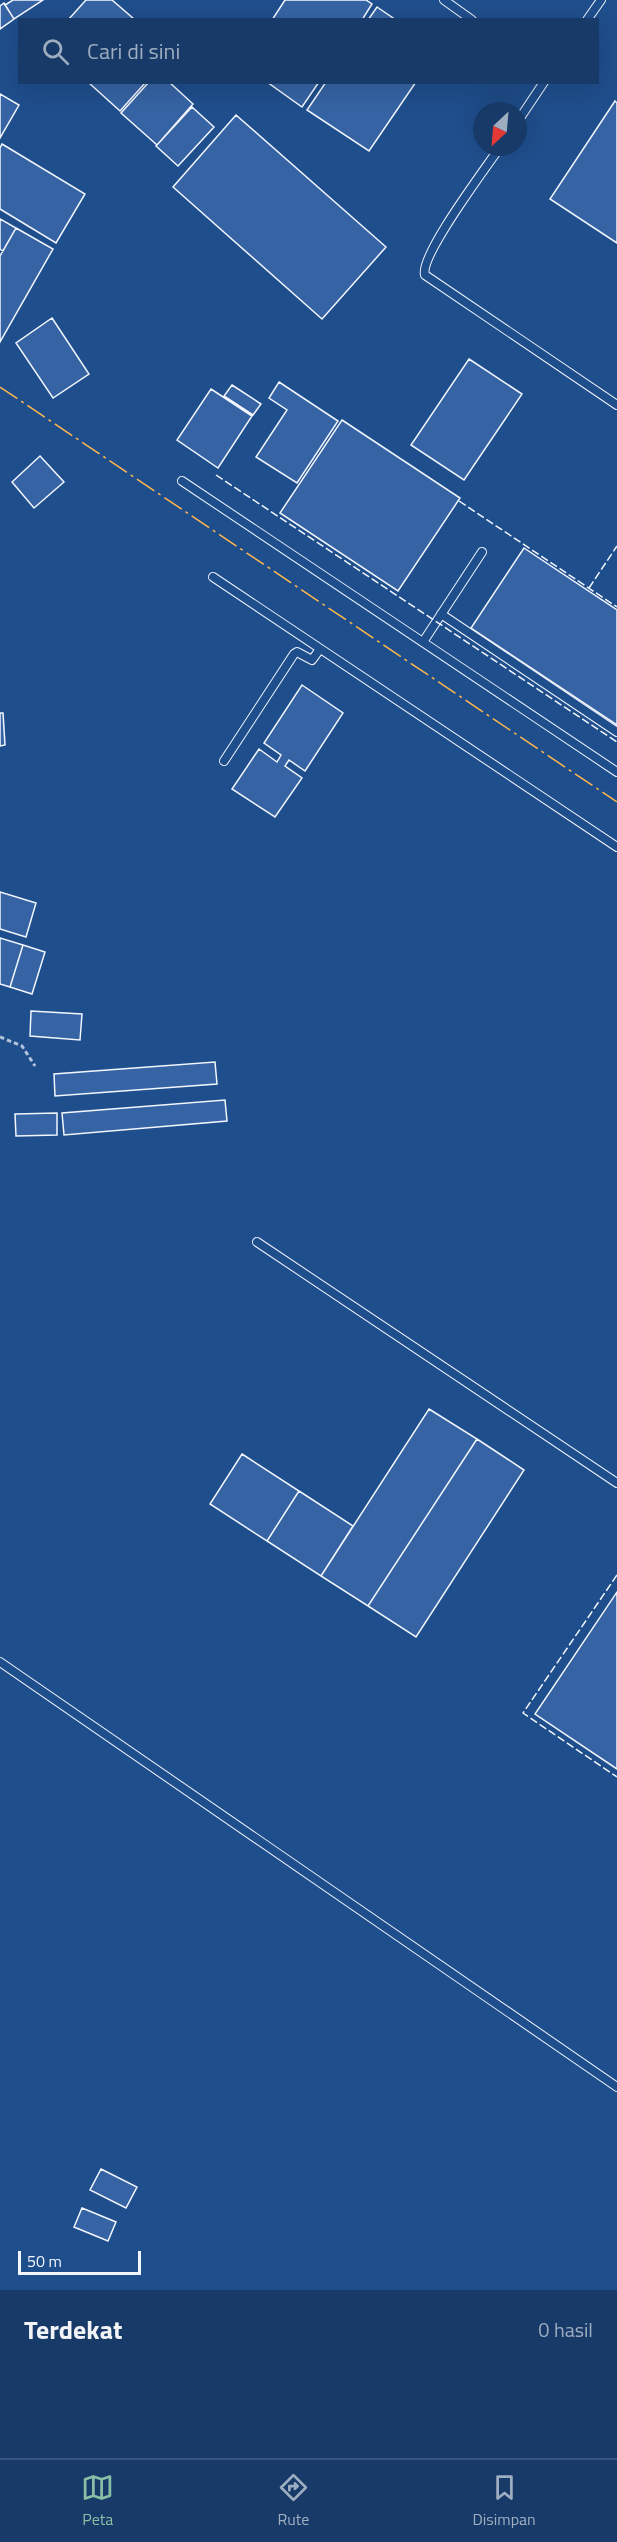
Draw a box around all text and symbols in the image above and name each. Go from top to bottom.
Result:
search box [18,18,599,84]
text: Cari di sini [87,34,180,68]
icon: search [39,35,72,68]
north arrow [473,102,527,156]
scale bar [18,2248,141,2276]
text: 50 m [27,2249,62,2273]
text: Terdekat [24,2310,123,2349]
text: 0 hasil [538,2314,593,2345]
tab: Peta [81,2471,114,2531]
tab: Rute [277,2471,310,2531]
tab: Disimpan [472,2471,536,2531]

